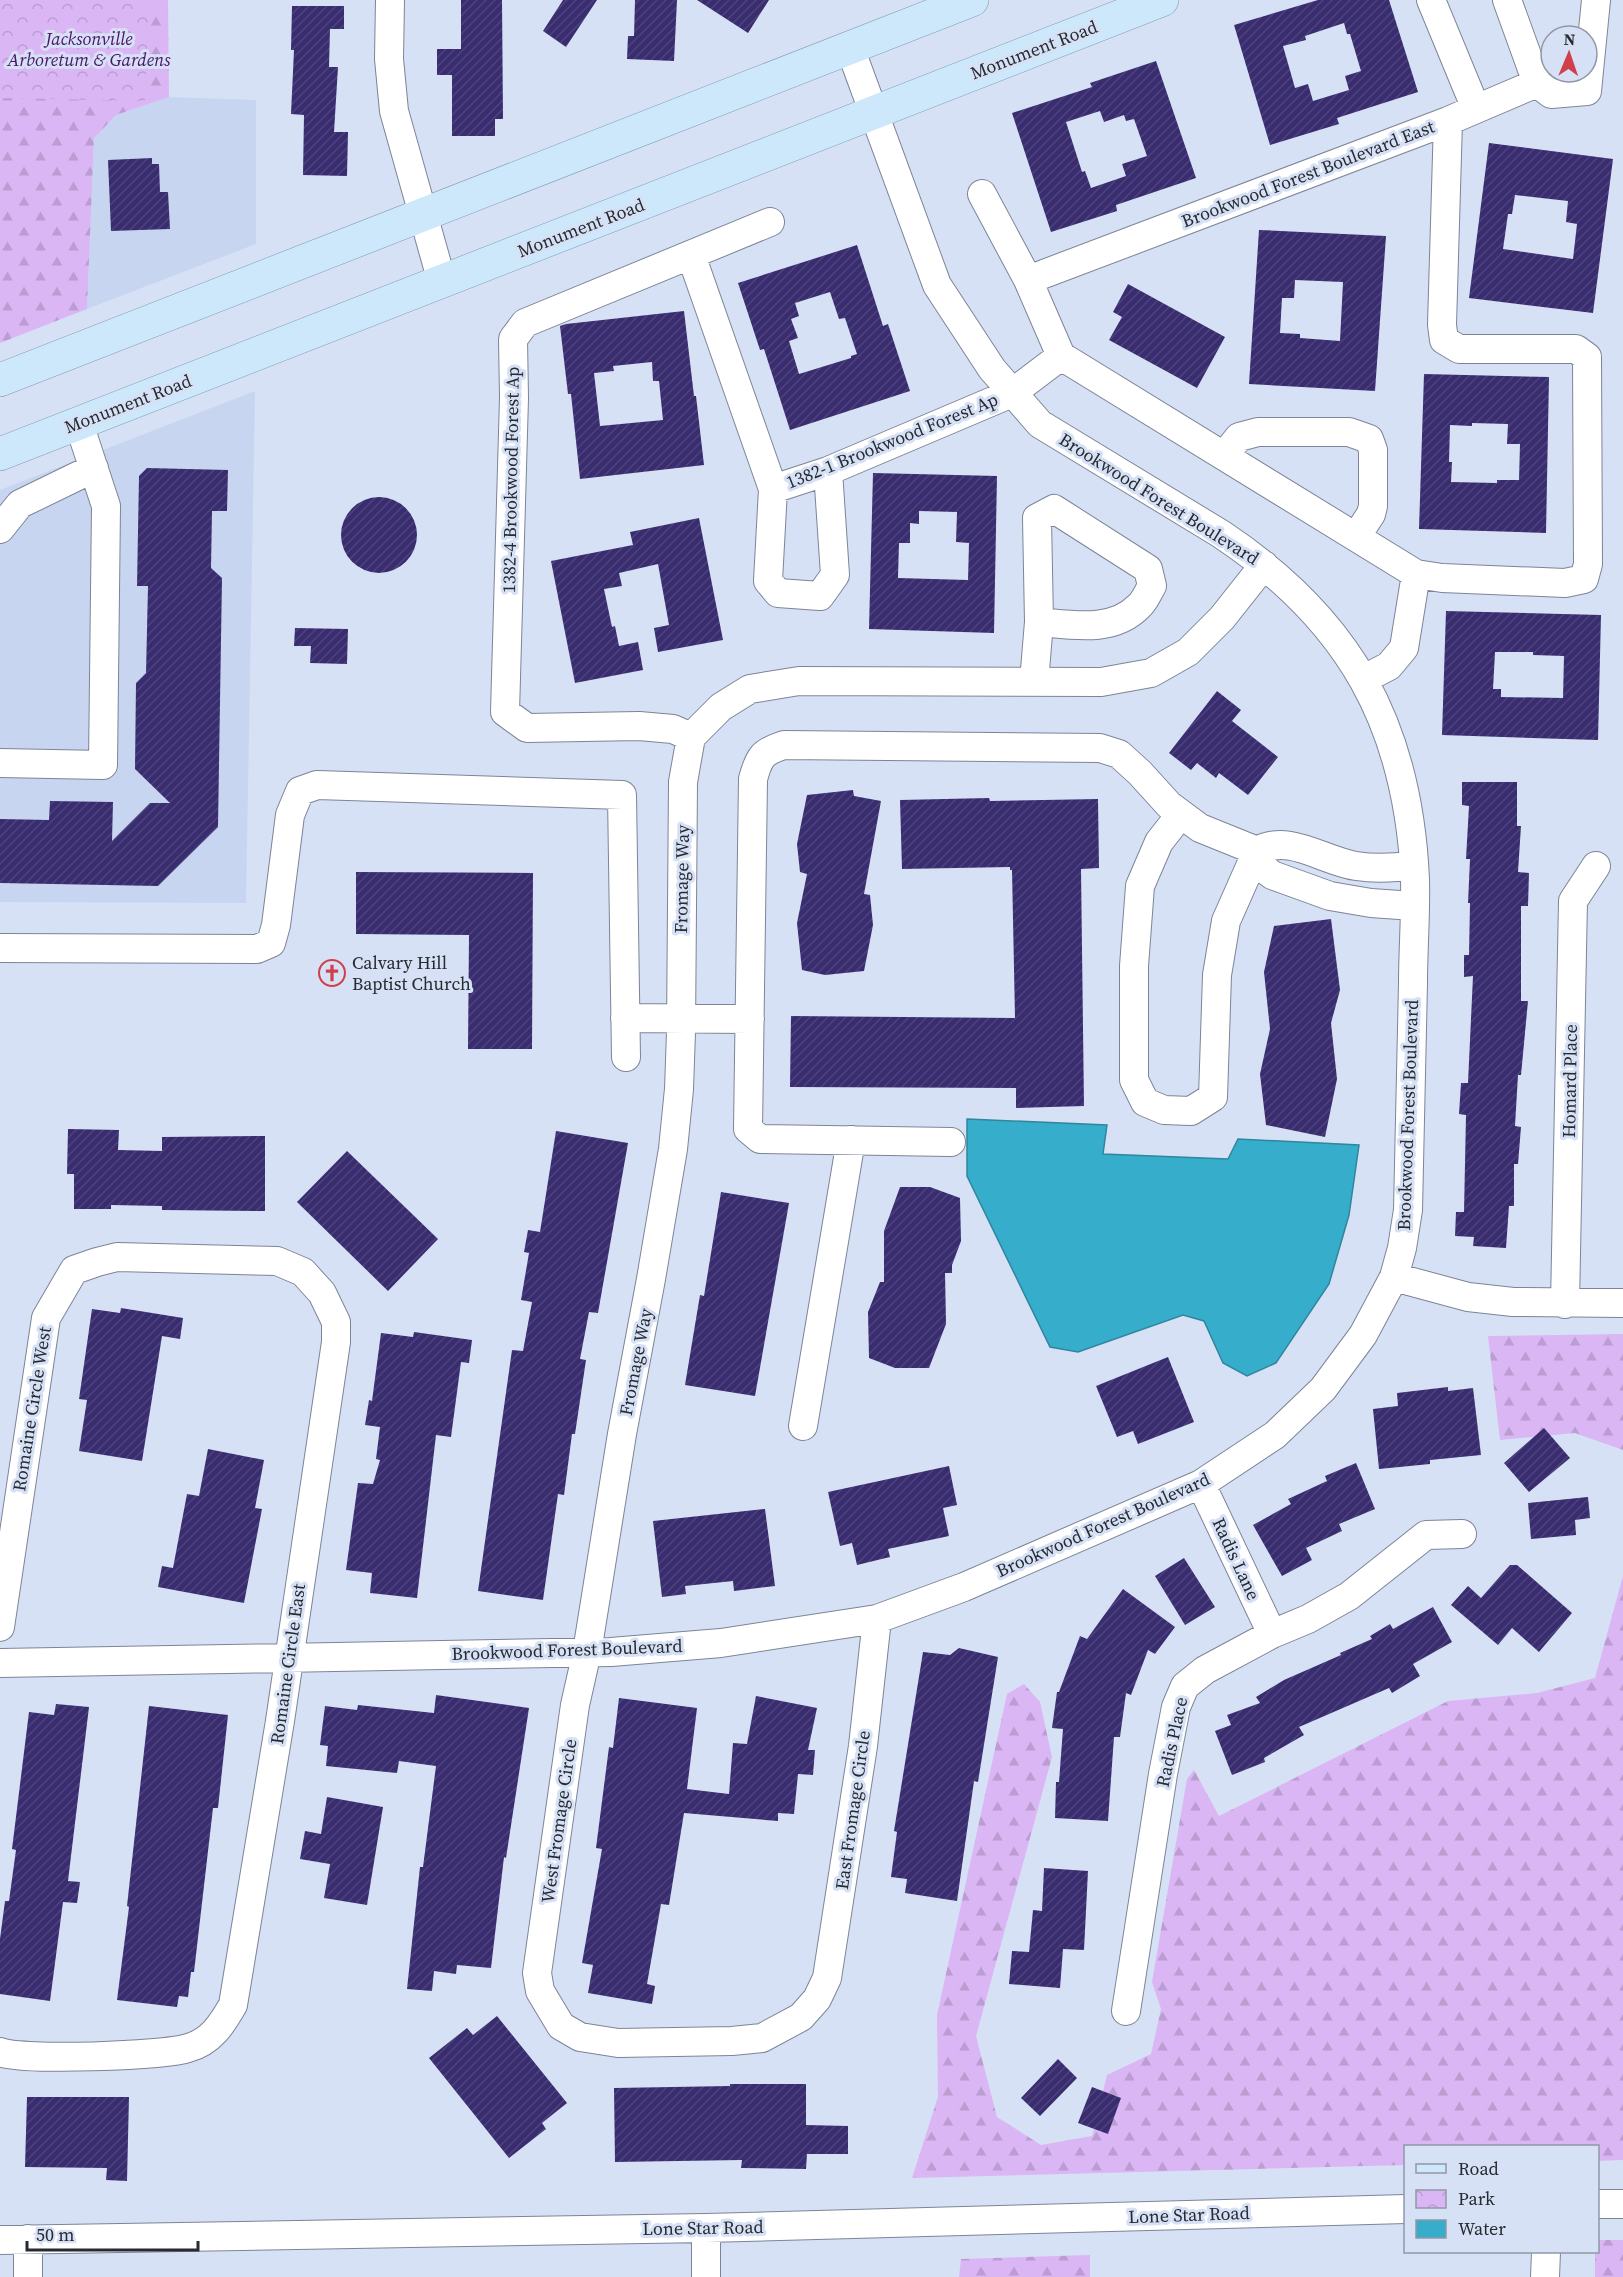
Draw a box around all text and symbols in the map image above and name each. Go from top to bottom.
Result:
street label: Monument Road [967,14,1101,85]
north arrow [1539,24,1599,84]
park label: Jacksonville Arboretum & Gardens [6,26,171,72]
text: N [1563,28,1576,50]
street label: Brookwood Forest Boulevard East [1178,114,1438,233]
street label: Monument Road [514,192,648,263]
street label: 1382-4 Brookwood Forest Ap [496,367,525,593]
street label: Monument Road [61,368,195,439]
street label: 1382-1 Brookwood Forest Ap [782,387,1001,495]
street label: Brookwood Forest Boulevard [1055,427,1264,570]
street label: Fromage Way [668,824,695,934]
place label: Calvary Hill Baptist Church [352,950,471,996]
church icon: Calvary Hill Baptist Church [317,958,347,988]
street label: Brookwood Forest Boulevard [1391,999,1424,1231]
street label: Homard Place [1556,1024,1583,1138]
street label: Fromage Way [613,1305,658,1418]
street label: Romaine Circle West [6,1325,57,1493]
street label: Brookwood Forest Boulevard [992,1466,1213,1583]
street label: Radis Lane [1206,1513,1266,1604]
street label: Romaine Circle East [264,1582,311,1746]
street label: Brookwood Forest Boulevard [451,1633,683,1666]
street label: Radis Place [1150,1695,1193,1789]
street label: East Fromage Circle [829,1729,876,1891]
street label: West Fromage Circle [535,1737,582,1905]
legend [1404,2145,1599,2253]
text: Road [1458,2156,1499,2181]
text: Park [1458,2186,1495,2211]
street label: Lone Star Road [1128,2200,1250,2229]
scale bar [27,2214,198,2252]
street label: Lone Star Road [642,2214,764,2241]
text: Water [1458,2216,1506,2241]
text: 50 m [36,2222,74,2247]

